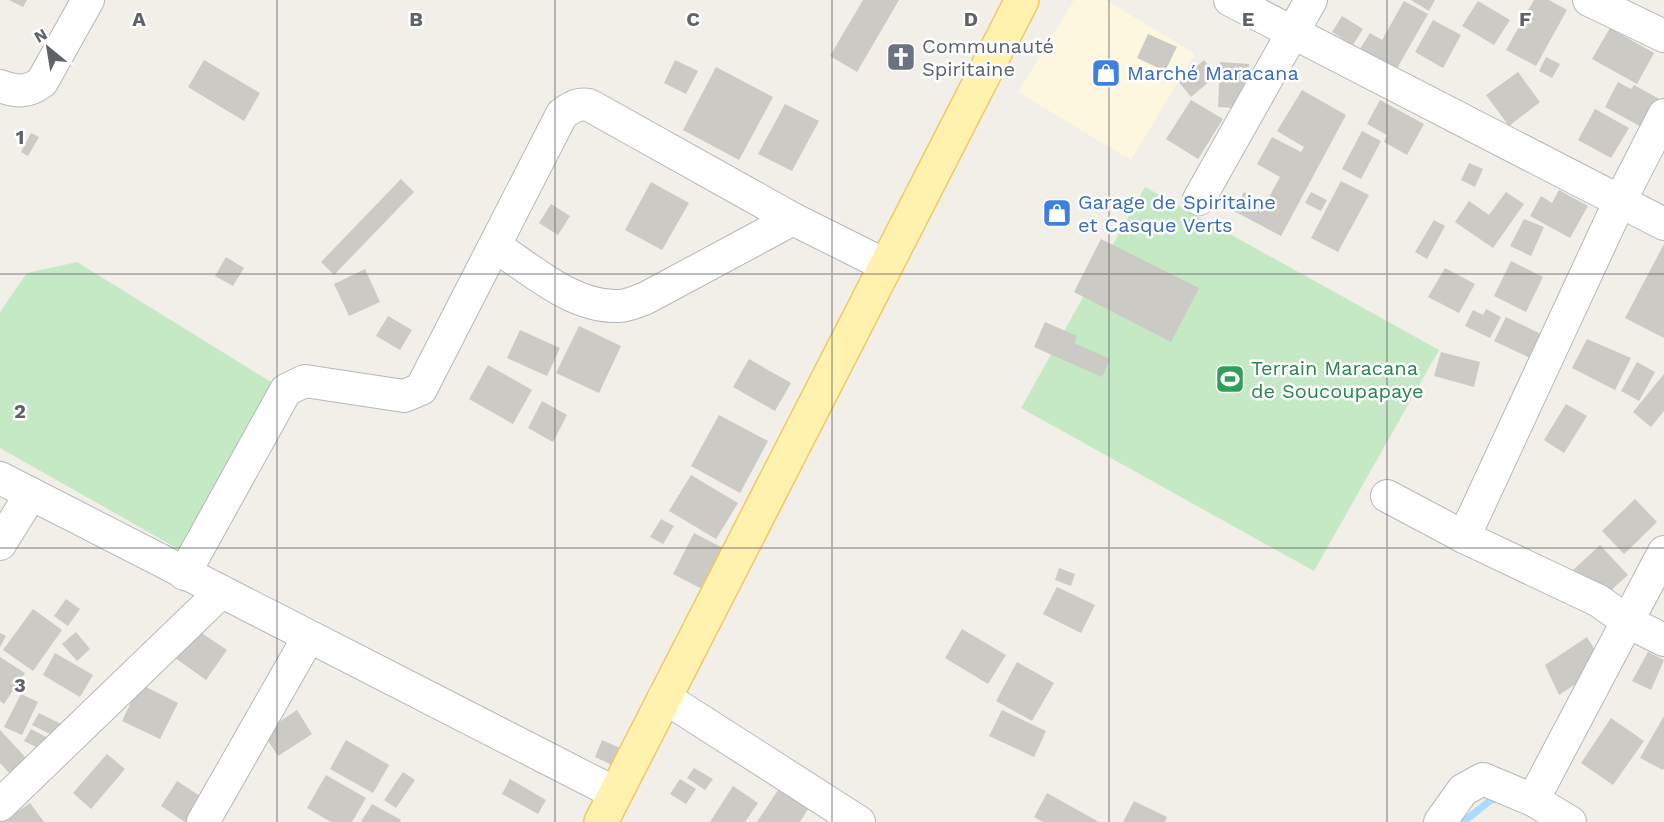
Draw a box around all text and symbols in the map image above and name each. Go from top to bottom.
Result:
text: A [132,7,146,31]
text: B [409,7,423,31]
text: C [686,7,700,31]
text: D [964,7,978,31]
text: E [1242,7,1254,31]
text: F [1519,7,1531,31]
north arrow [18,18,78,78]
text: N [31,24,51,47]
place label: Communauté Spiritaine [922,34,1054,81]
church icon: Communauté Spiritaine [885,41,917,73]
shop icon: Marché Maracana [1090,57,1122,89]
place label: Marché Maracana [1127,61,1299,85]
text: 1 [16,125,24,149]
place label: Garage de Spiritaine et Casque Verts [1078,190,1276,237]
shop icon: Garage de Spiritaine et Casque Verts [1041,197,1073,229]
place label: Terrain Maracana de Soucoupapaye [1251,356,1424,403]
sports icon: Terrain Maracana de Soucoupapaye [1214,363,1246,395]
text: 2 [14,399,26,423]
text: 3 [14,673,26,697]

